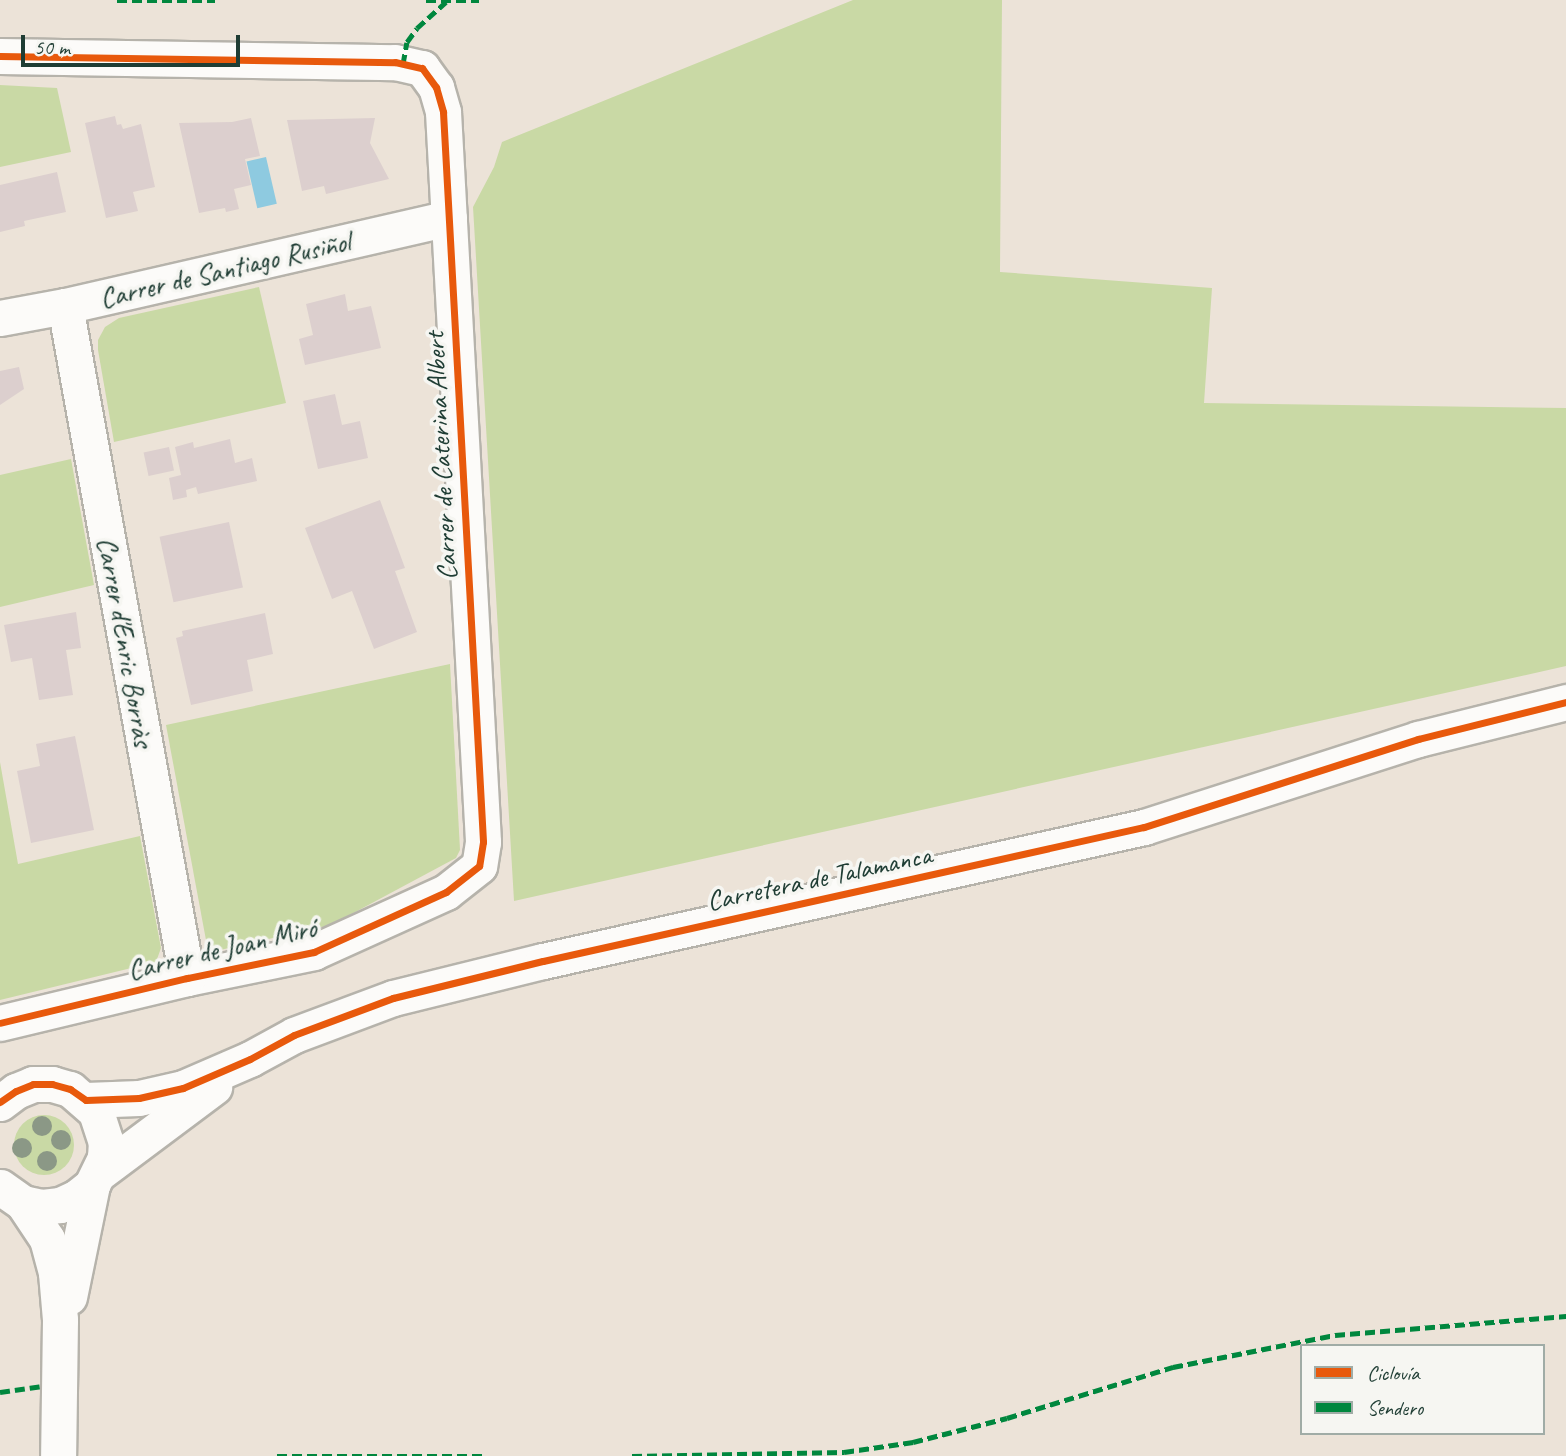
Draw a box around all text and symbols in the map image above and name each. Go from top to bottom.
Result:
scale bar [24,21,243,65]
text: 50 m [34,34,70,60]
street label: Carrer de Santiago Rusiñol [97,225,353,315]
street label: Carrer de Caterina Albert [418,331,464,581]
street label: Carrer d'Enric Borràs [90,535,160,749]
street label: Carretera de Talamanca [703,838,935,918]
street label: Carrer de Joan Miró [124,911,320,987]
legend [1300,1344,1545,1435]
text: Ciclovía [1367,1360,1419,1386]
text: Sendero [1367,1395,1423,1421]

